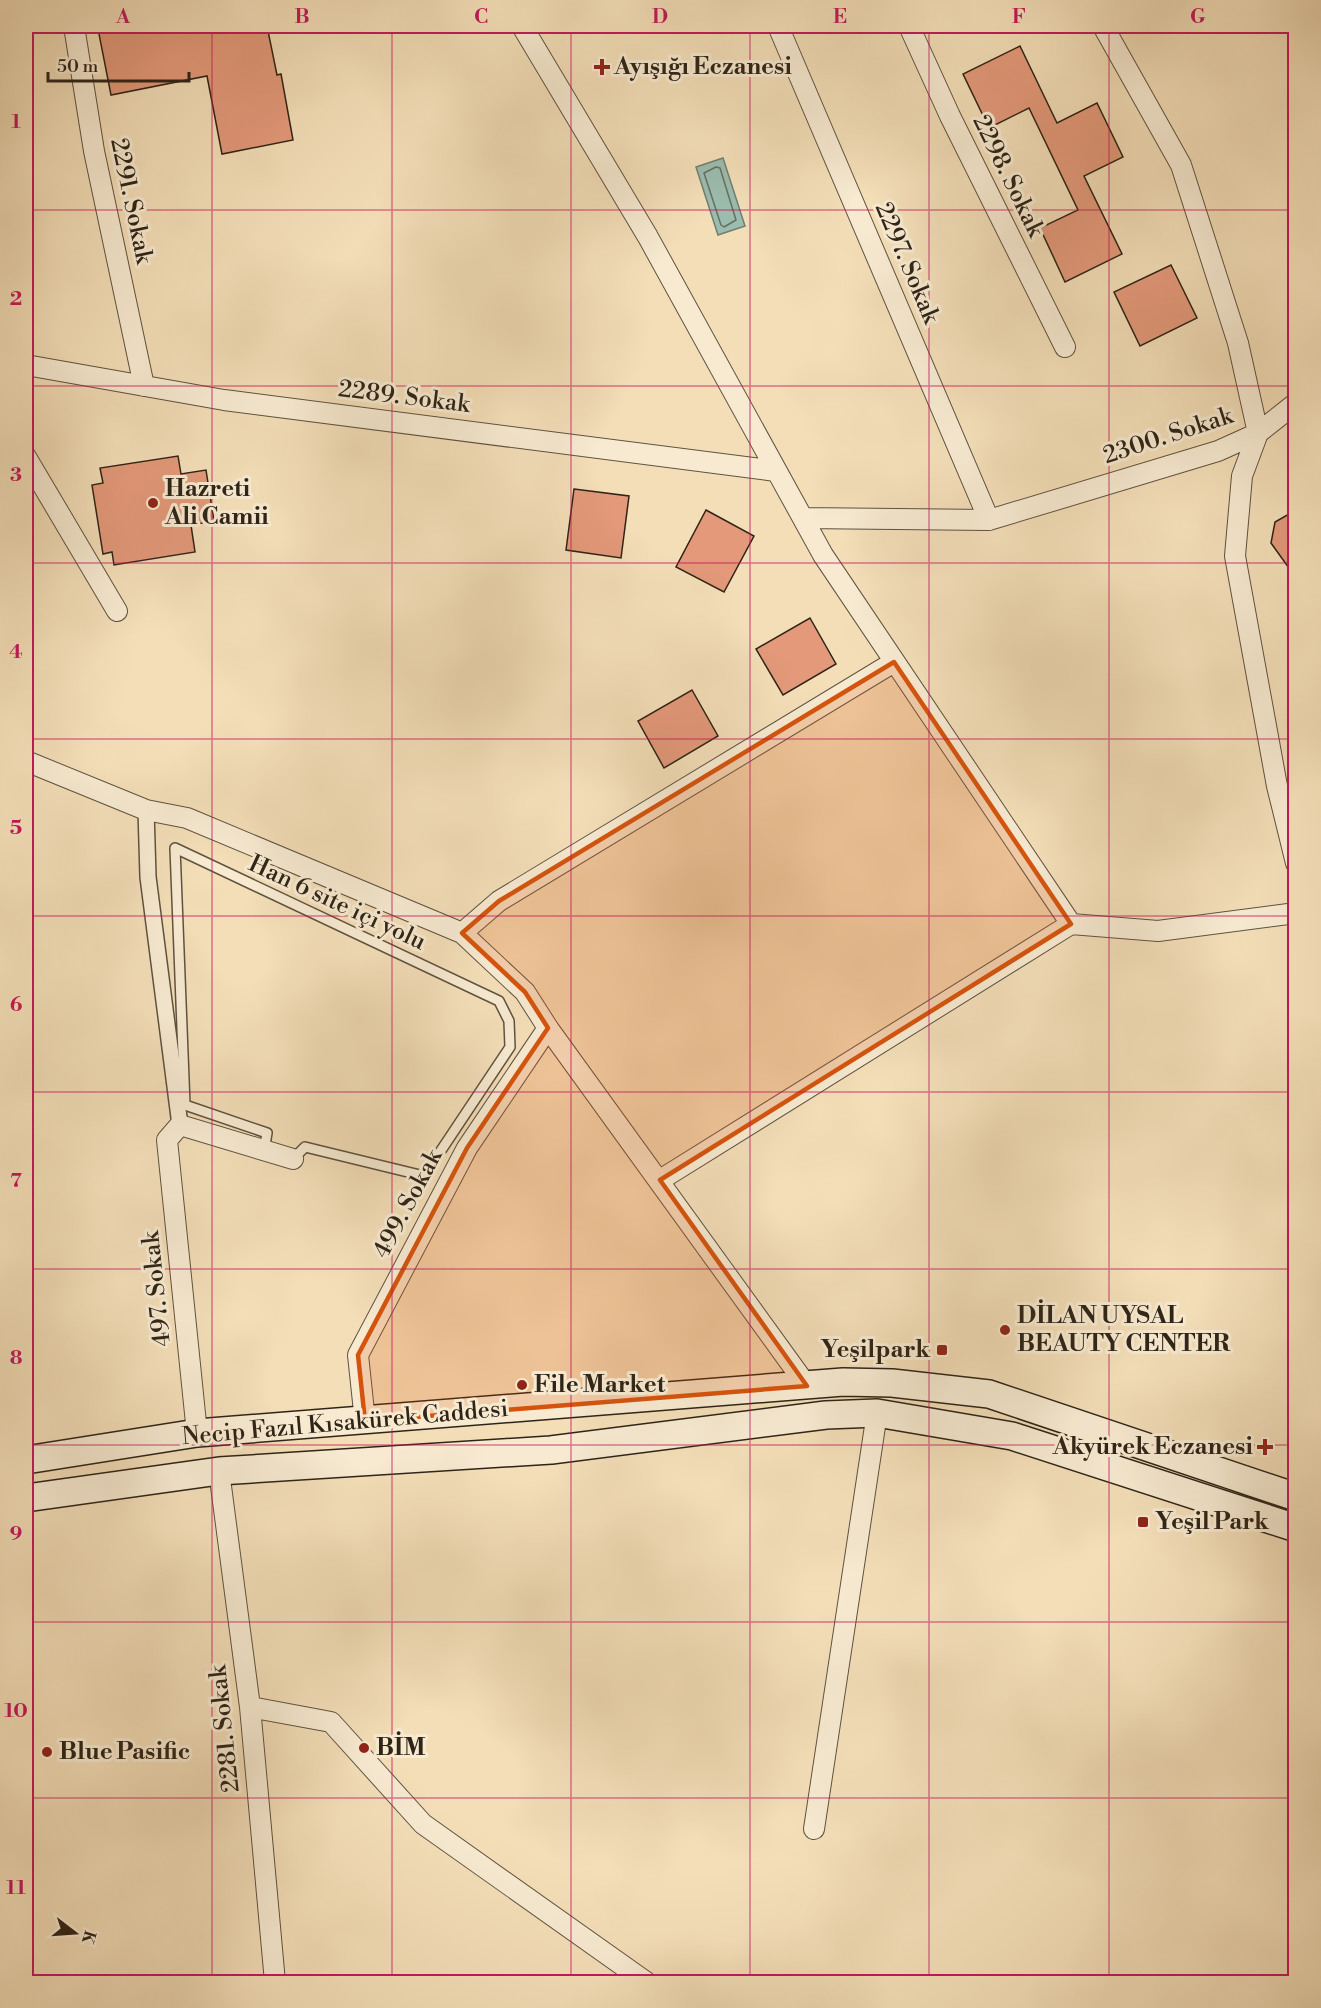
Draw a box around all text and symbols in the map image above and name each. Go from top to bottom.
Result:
text: A [115,5,131,30]
text: B [294,5,310,30]
text: C [474,5,488,30]
text: D [652,5,668,30]
text: E [833,5,847,30]
text: F [1012,5,1026,30]
text: G [1190,5,1206,30]
scale bar [48,45,189,83]
place label: Ayışığı Eczanesi [613,52,792,82]
text: 50 m [57,55,99,78]
marker: Ayışığı Eczanesi [595,60,609,74]
text: 1 [11,110,21,135]
street label: 2298. Sokak [966,110,1051,243]
street label: 2291. Sokak [103,136,159,268]
street label: 2297. Sokak [868,198,947,330]
text: 2 [10,287,22,312]
street label: 2289. Sokak [337,374,473,420]
street label: 2300. Sokak [1099,401,1238,471]
text: 3 [10,463,22,488]
place label: Hazreti Ali Camii [164,474,269,532]
marker: Hazreti Ali Camii [146,496,160,510]
text: 4 [9,640,23,665]
text: 5 [10,816,22,841]
street label: Han 6 site içi yolu [244,849,431,957]
text: 6 [10,993,23,1018]
street label: 499. Sokak [367,1143,450,1264]
text: 7 [10,1169,22,1194]
street label: 497. Sokak [136,1228,178,1348]
place label: DİLAN UYSAL BEAUTY CENTER [1017,1299,1231,1359]
marker: DİLAN UYSAL BEAUTY CENTER [998,1323,1012,1337]
place label: Yeşilpark [821,1335,931,1365]
marker: Yeşilpark [935,1343,949,1357]
text: 8 [10,1346,23,1371]
place label: File Market [534,1370,666,1400]
marker: File Market [515,1378,529,1392]
street label: Necip Fazıl Kısakürek Caddesi [180,1394,510,1452]
place label: Akyürek Eczanesi [1052,1432,1253,1462]
marker: Akyürek Eczanesi [1258,1440,1272,1454]
place label: Yeşil Park [1155,1507,1270,1537]
marker: Yeşil Park [1136,1515,1150,1529]
text: 9 [10,1522,22,1547]
street label: 2281. Sokak [203,1662,247,1794]
text: 10 [4,1699,28,1724]
place label: BİM [376,1731,426,1763]
place label: Blue Pasific [59,1737,190,1767]
marker: BİM [357,1741,371,1755]
marker: Blue Pasific [40,1745,54,1759]
text: 11 [6,1876,26,1901]
north arrow [45,1903,105,1963]
text: K [77,1928,100,1947]

